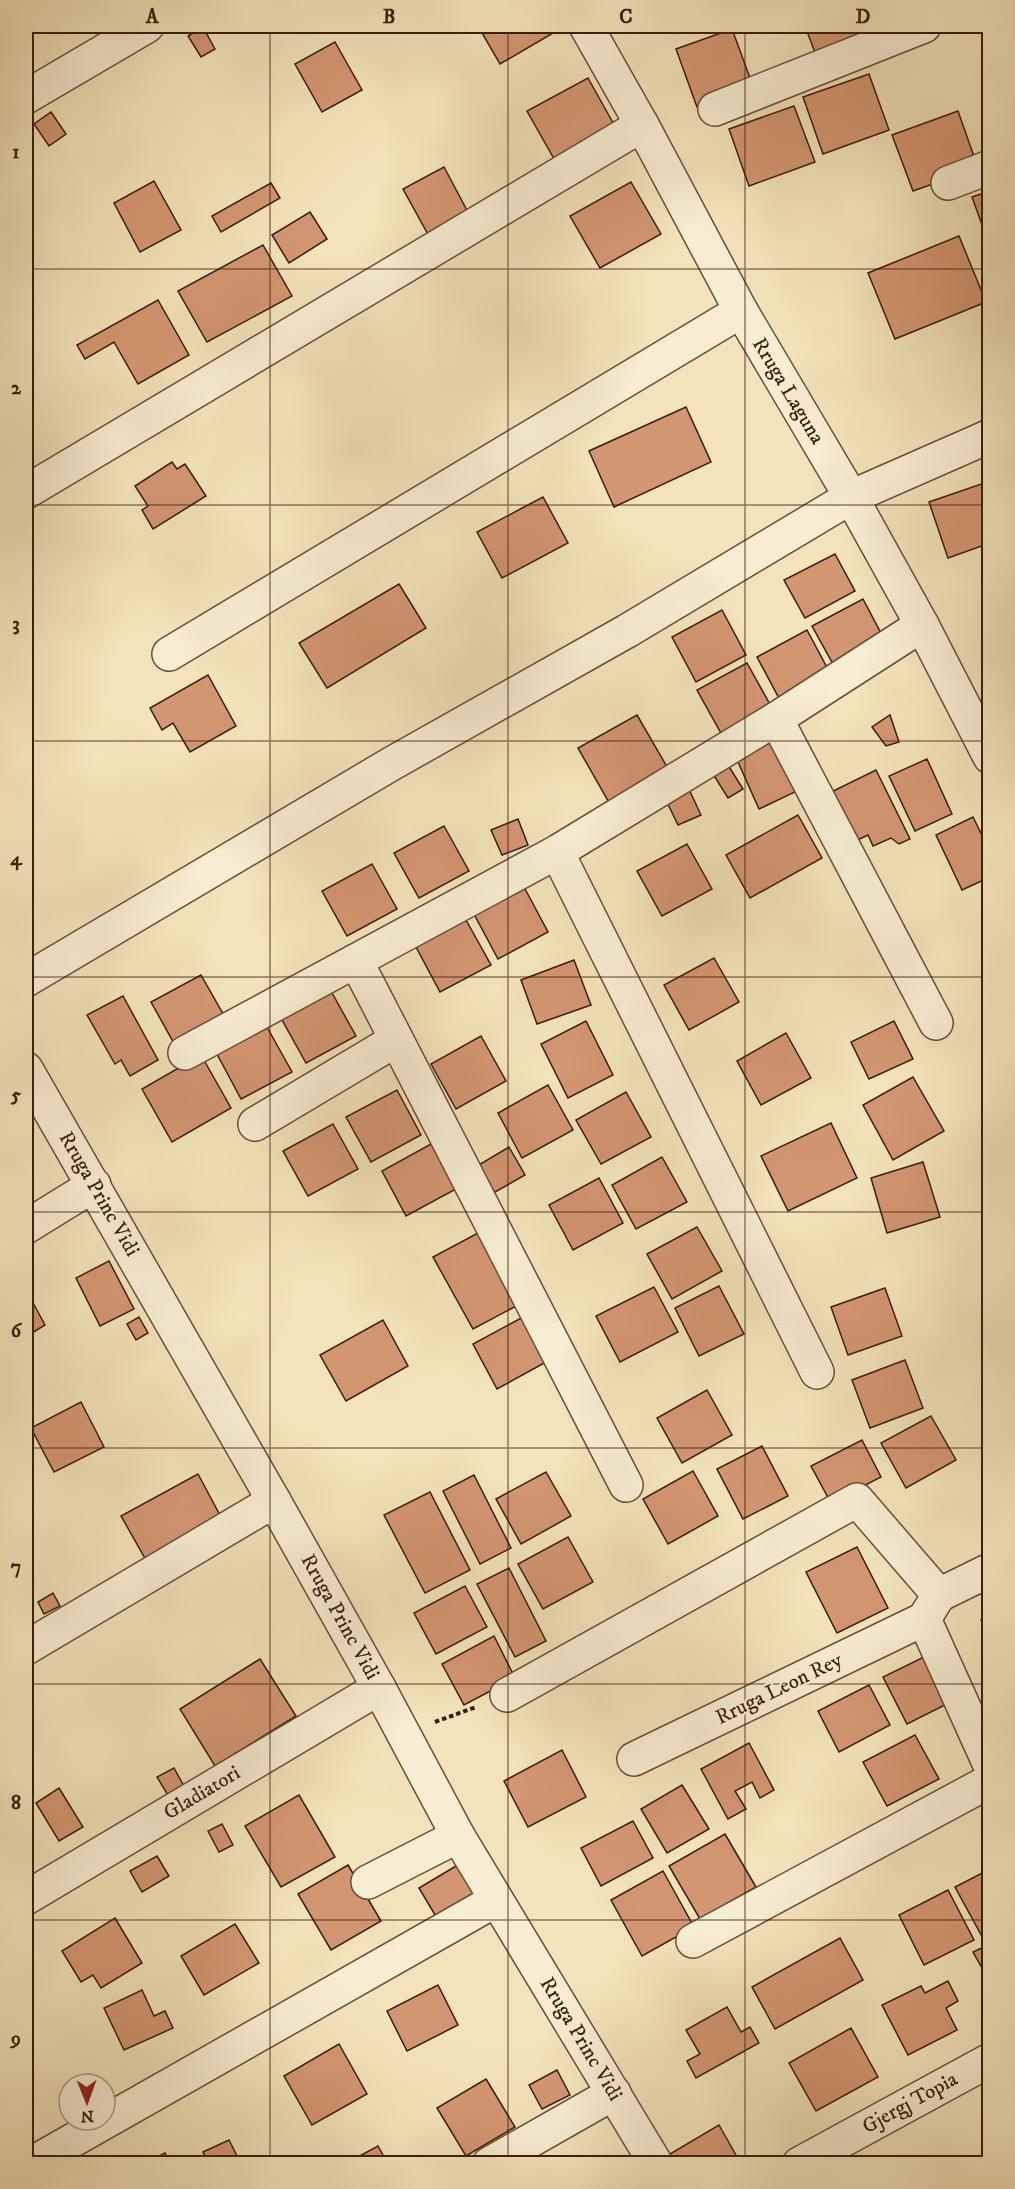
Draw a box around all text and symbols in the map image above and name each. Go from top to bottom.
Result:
text: A [145,5,160,30]
text: B [383,5,395,30]
text: C [619,5,633,30]
text: D [856,5,871,30]
text: 1 [12,140,20,165]
street label: Rruga Laguna [746,333,830,449]
text: 2 [11,376,22,401]
text: 3 [12,612,20,637]
text: 4 [10,847,23,872]
text: 5 [10,1083,21,1108]
street label: Rruga Princ Vidi [53,1127,145,1261]
text: 6 [11,1319,23,1344]
street label: Rruga Princ Vidi [295,1550,385,1684]
text: 7 [11,1555,21,1580]
street label: Rruga Leon Rey [711,1647,847,1731]
street label: Gladiatori [159,1760,245,1826]
text: 8 [11,1791,21,1816]
street label: Rruga Princ Vidi [534,1972,628,2106]
text: 9 [9,2027,21,2052]
street label: Gjergj Topia [858,2066,962,2140]
north arrow [57,2072,117,2132]
text: N [81,2106,94,2126]

